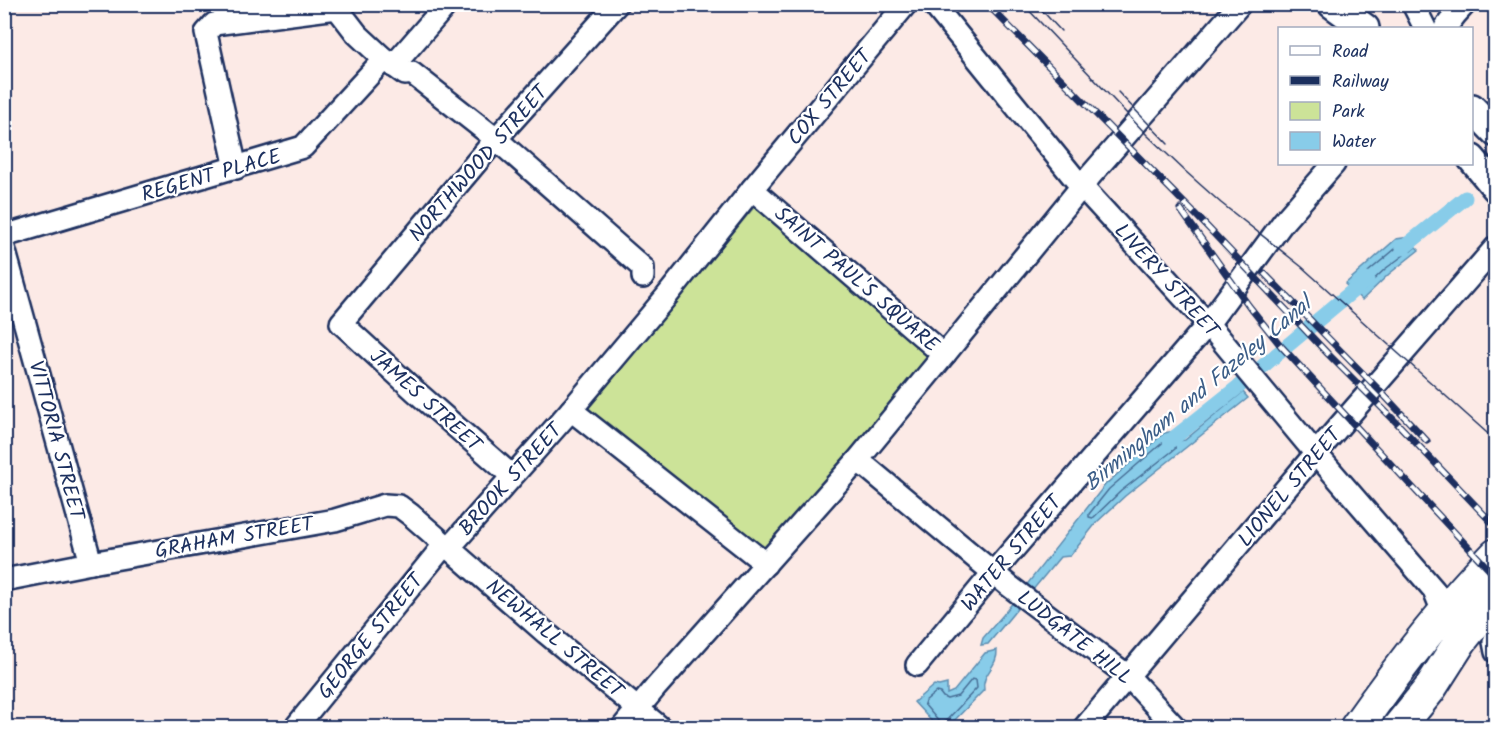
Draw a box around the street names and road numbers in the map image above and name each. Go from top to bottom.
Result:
street label: COX STREET [780,41,882,154]
street label: NORTHWOOD STREET [401,77,558,250]
street label: REGENT PLACE [138,141,286,212]
street label: SAINT PAUL'S SQUARE [766,199,946,362]
street label: LIVERY STREET [1105,216,1228,347]
street label: JAMES STREET [361,342,490,462]
street label: VITTORIA STREET [18,357,93,525]
street label: BROOK STREET [451,415,572,544]
street label: LIONEL STREET [1230,419,1351,555]
street label: WATER STREET [953,487,1072,620]
street label: GRAHAM STREET [153,508,318,569]
street label: GEORGE STREET [310,565,434,707]
street label: NEWHALL STREET [478,571,632,708]
street label: LUDGATE HILL [1009,583,1139,694]

